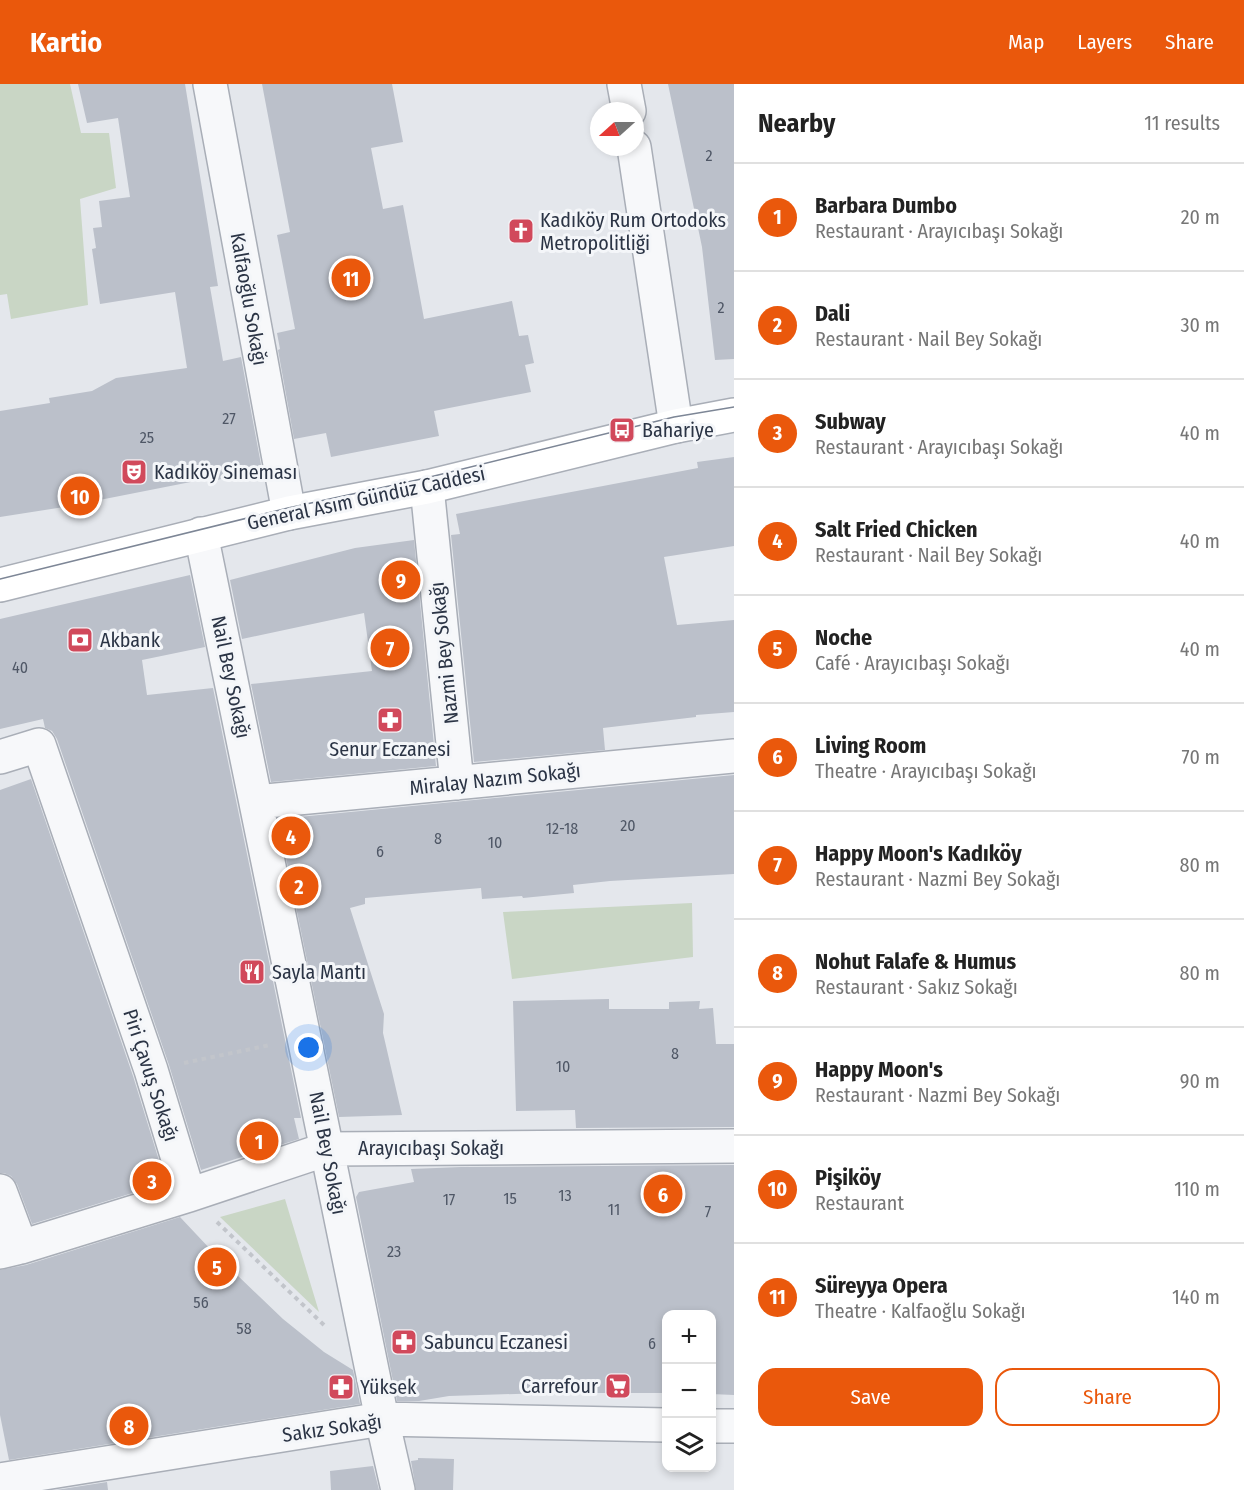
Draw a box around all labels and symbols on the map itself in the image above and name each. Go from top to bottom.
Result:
north arrow [590,102,644,156]
house number: 2 [705,146,713,165]
place label: Kadıköy Rum Ortodoks Metropolitliği [540,208,726,255]
church icon: Kadıköy Rum Ortodoks Metropolitliği [506,216,536,246]
street label: Kalfaoğlu Sokağı [225,231,273,367]
pin: 11 [332,256,370,300]
house number: 2 [717,298,725,317]
house number: 27 [222,409,236,428]
bus stop icon: Bahariye [607,415,637,445]
place label: Bahariye [642,418,714,442]
house number: 25 [140,428,154,447]
theatre icon: Kadıköy Sineması [119,457,149,487]
place label: Kadıköy Sineması [154,460,297,484]
street label: General Asım Gündüz Caddesi [245,461,487,535]
pin: 10 [60,474,100,518]
pin: 9 [382,558,420,602]
street label: Nazmi Bey Sokağı [425,581,463,725]
street label: Nail Bey Sokağı [206,613,256,741]
bank icon: Akbank [65,625,95,655]
pin: 7 [370,626,410,670]
place label: Akbank [100,628,161,652]
house number: 40 [12,658,28,677]
pharmacy icon: Senur Eczanesi [375,705,405,735]
place label: Senur Eczanesi [329,737,451,761]
street label: Miralay Nazım Sokağı [408,758,582,800]
pin: 4 [272,814,310,858]
house number: 20 [620,816,636,835]
house number: 12-18 [546,819,578,838]
house number: 8 [434,829,442,848]
house number: 10 [488,833,502,852]
house number: 6 [376,842,384,861]
pin: 2 [280,864,318,908]
restaurant icon: Sayla Mantı [237,957,267,987]
place label: Sayla Mantı [272,960,366,984]
street label: Piri Çavuş Sokağı [117,1006,184,1145]
your location [294,1033,323,1062]
house number: 8 [671,1044,679,1063]
house number: 10 [556,1057,570,1076]
street label: Nail Bey Sokağı [304,1089,352,1217]
pin: 1 [240,1118,278,1164]
street label: Arayıcıbaşı Sokağı [358,1136,504,1161]
pin: 3 [132,1158,172,1204]
pin: 6 [644,1172,682,1216]
house number: 13 [558,1186,572,1205]
house number: 15 [503,1189,517,1208]
house number: 17 [443,1190,456,1209]
house number: 11 [608,1200,620,1219]
house number: 7 [705,1202,712,1221]
house number: 23 [387,1242,401,1261]
pin: 5 [198,1244,236,1290]
house number: 56 [193,1293,209,1312]
house number: 58 [236,1319,252,1338]
pharmacy icon: Sabuncu Eczanesi [389,1327,419,1357]
place label: Sabuncu Eczanesi [424,1330,568,1354]
house number: 6 [648,1334,656,1353]
supermarket icon: Carrefour [603,1371,633,1401]
pharmacy icon: Yüksek [326,1372,356,1402]
place label: Carrefour [521,1374,598,1398]
place label: Yüksek [360,1375,417,1399]
pin: 8 [110,1404,148,1448]
street label: Sakız Sokağı [281,1409,383,1447]

